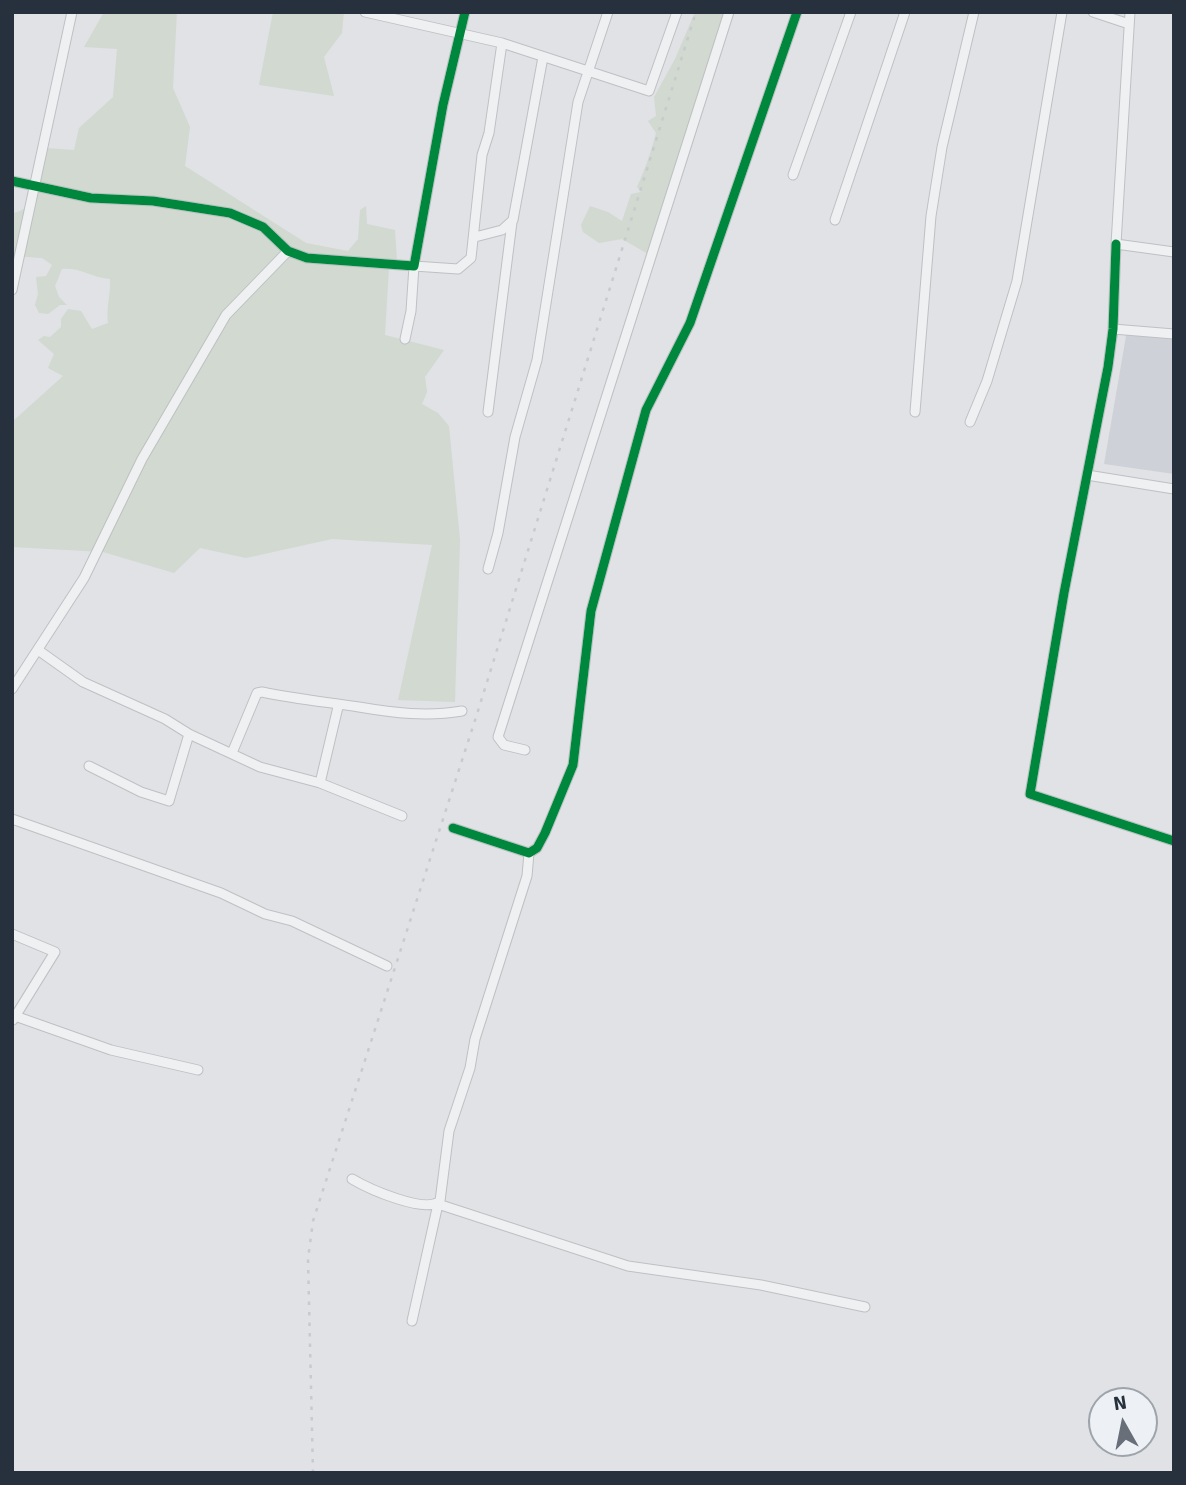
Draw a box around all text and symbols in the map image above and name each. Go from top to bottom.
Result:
north arrow [1088,1387,1158,1457]
text: N [1112,1390,1128,1416]

